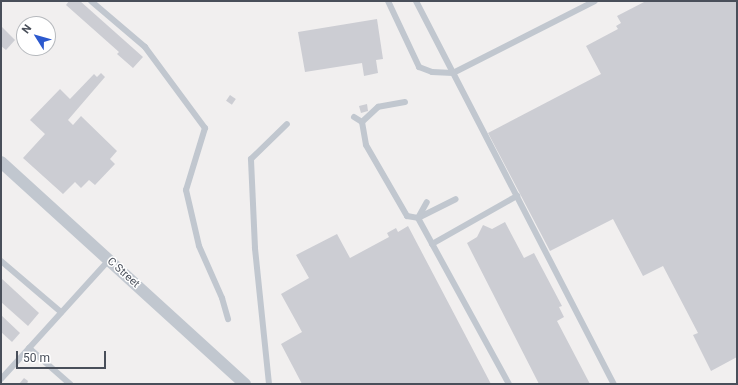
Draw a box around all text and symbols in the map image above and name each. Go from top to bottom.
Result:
north arrow [16,16,56,56]
text: N [19,22,34,36]
street label: C Street [104,255,142,291]
scale bar [18,343,108,369]
text: 50 m [23,351,50,365]

